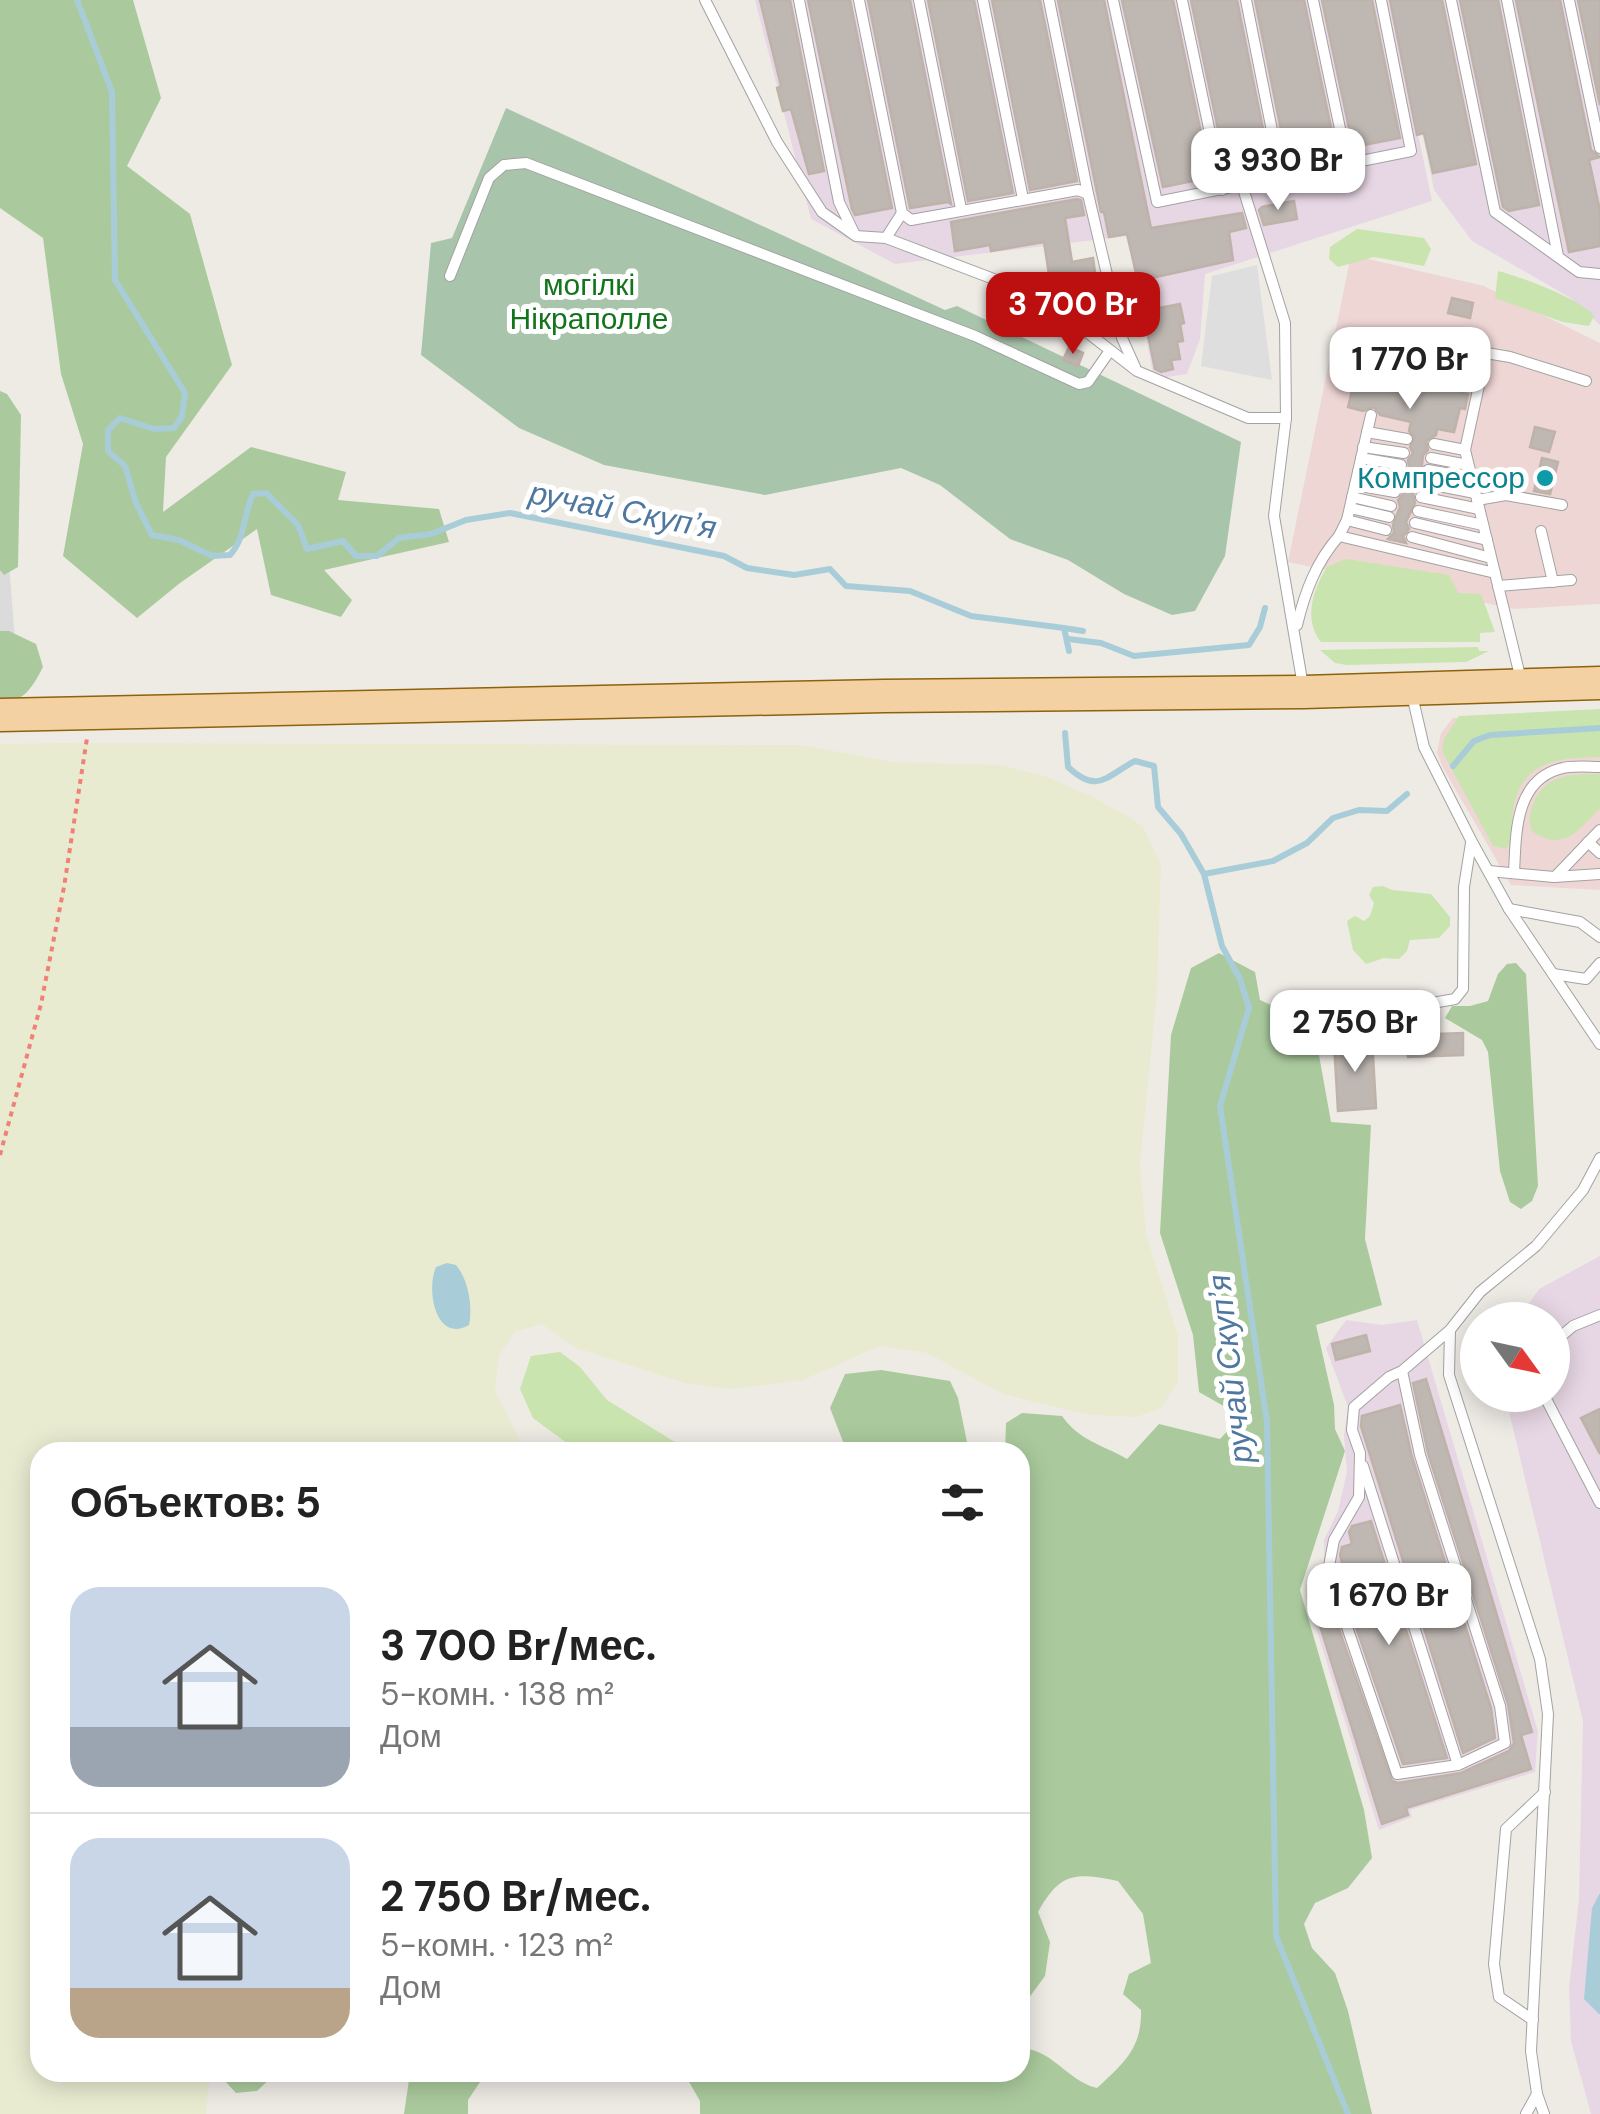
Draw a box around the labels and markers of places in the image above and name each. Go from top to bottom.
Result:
pin: 3 930 Br [1175,128,1381,213]
pin: 3 700 Br [970,272,1176,357]
pin: 1 770 Br [1307,327,1513,412]
place label: Компрессор [1357,458,1525,497]
marker: Компрессор [1534,467,1556,489]
pin: 2 750 Br [1252,990,1458,1075]
pin: 1 670 Br [1286,1563,1492,1648]

